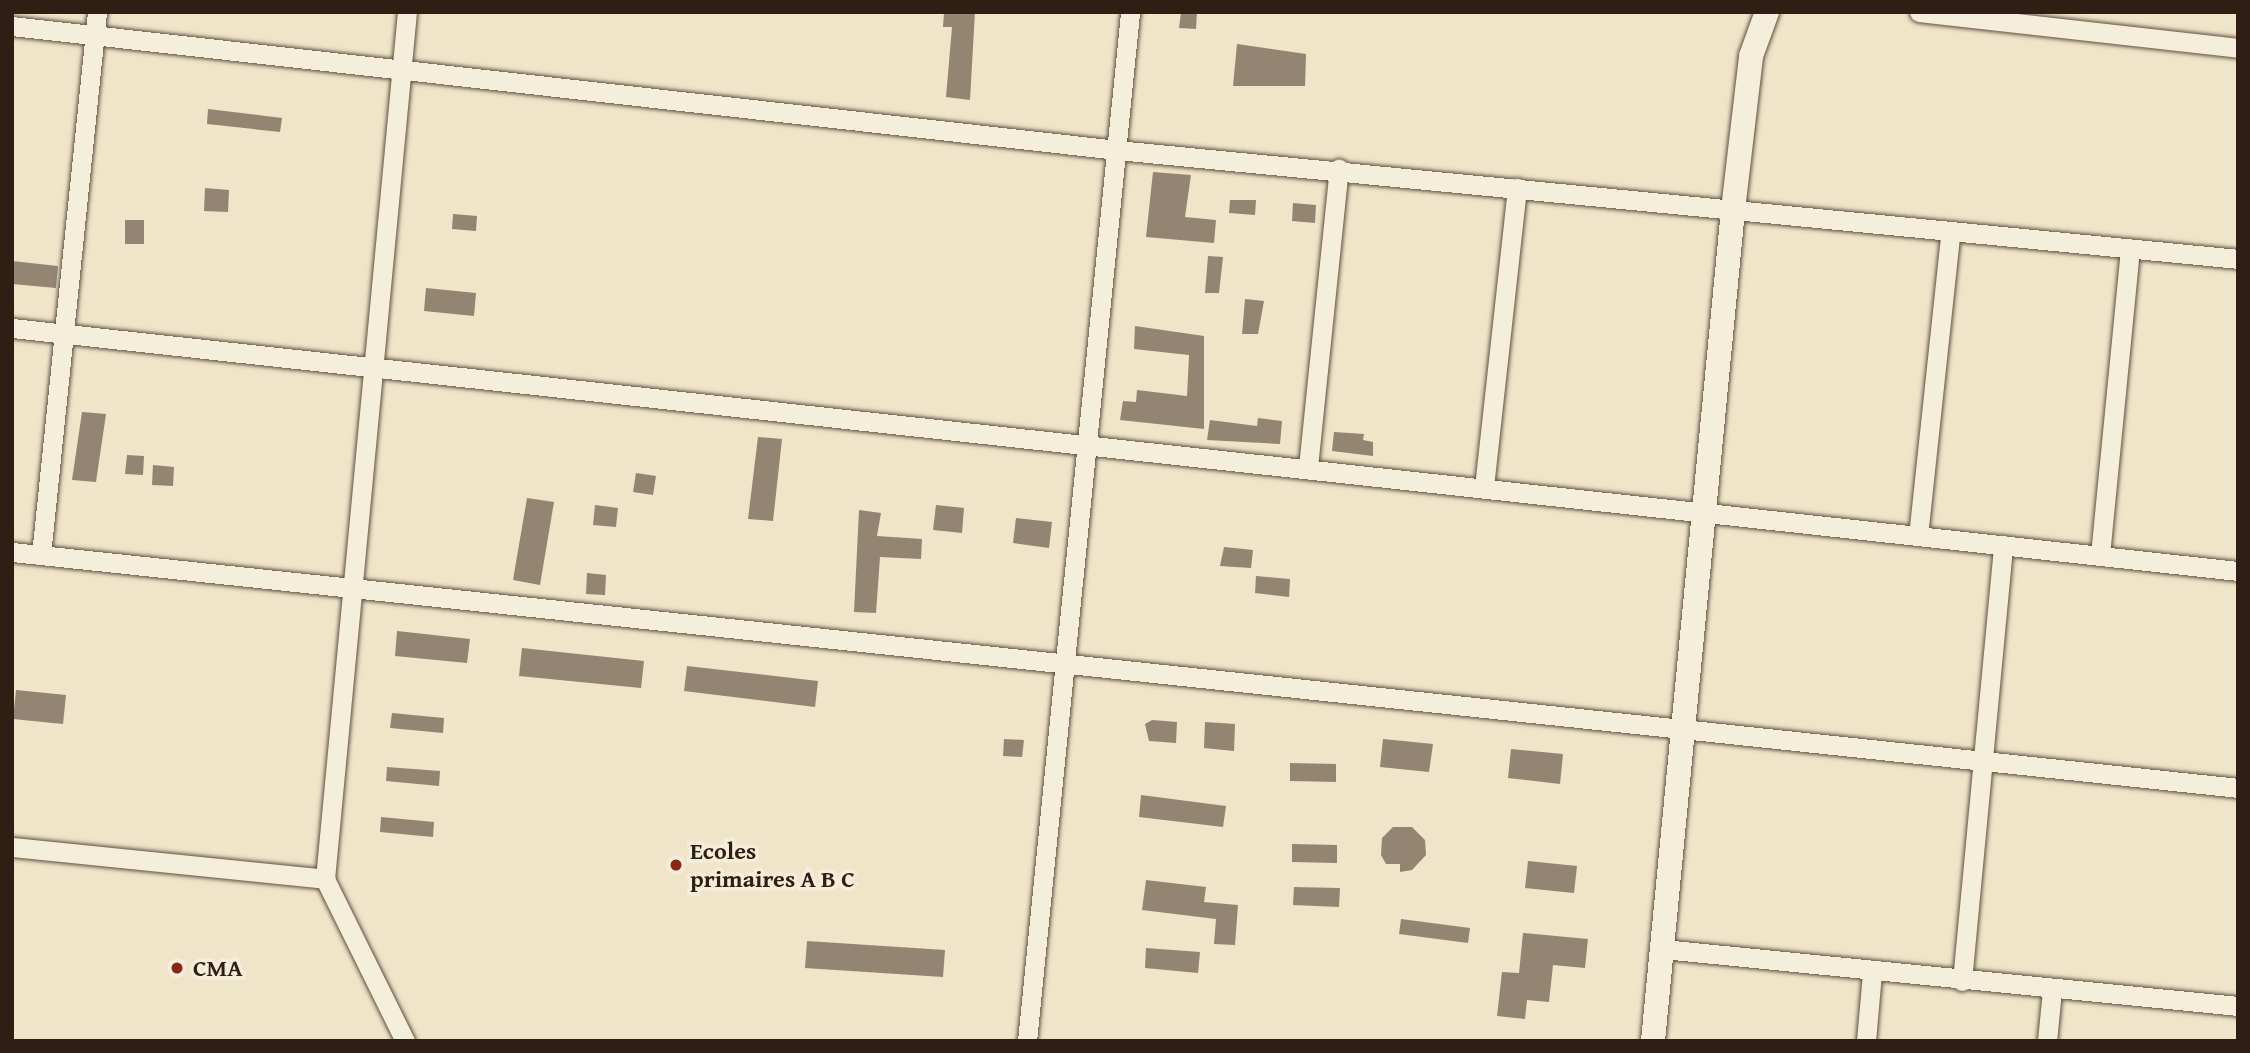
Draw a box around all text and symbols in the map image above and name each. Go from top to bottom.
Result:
place label: Ecoles primaires A B C [690,837,855,893]
marker: Ecoles primaires A B C [668,857,684,873]
place label: CMA [193,954,243,982]
marker: CMA [167,958,187,978]

